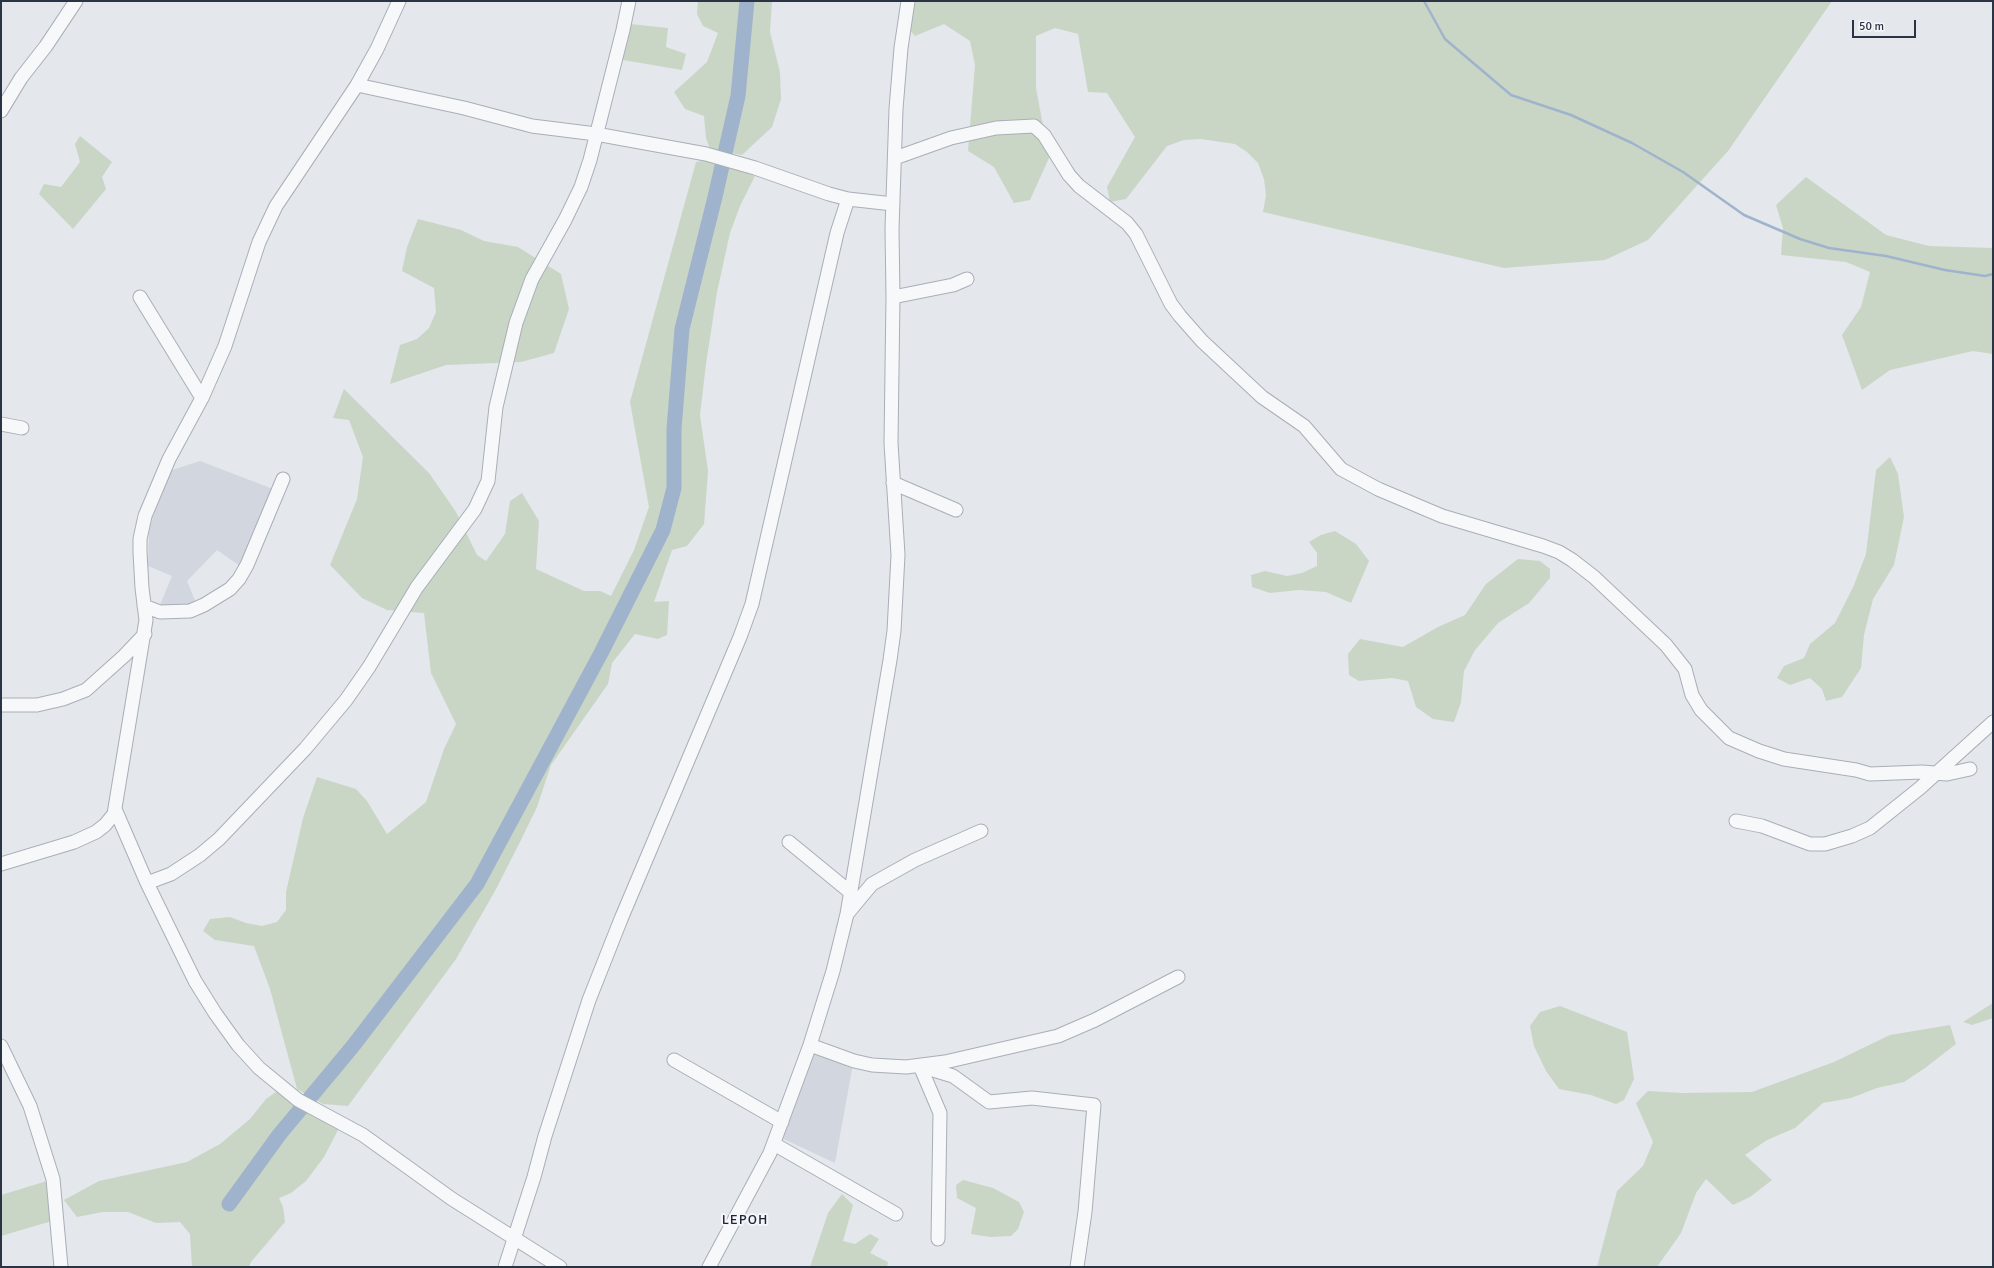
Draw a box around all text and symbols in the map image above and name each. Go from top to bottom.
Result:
scale bar [1854,12,1918,38]
text: 50 m [1859,19,1884,34]
district label: LEPOH [722,1212,768,1228]

